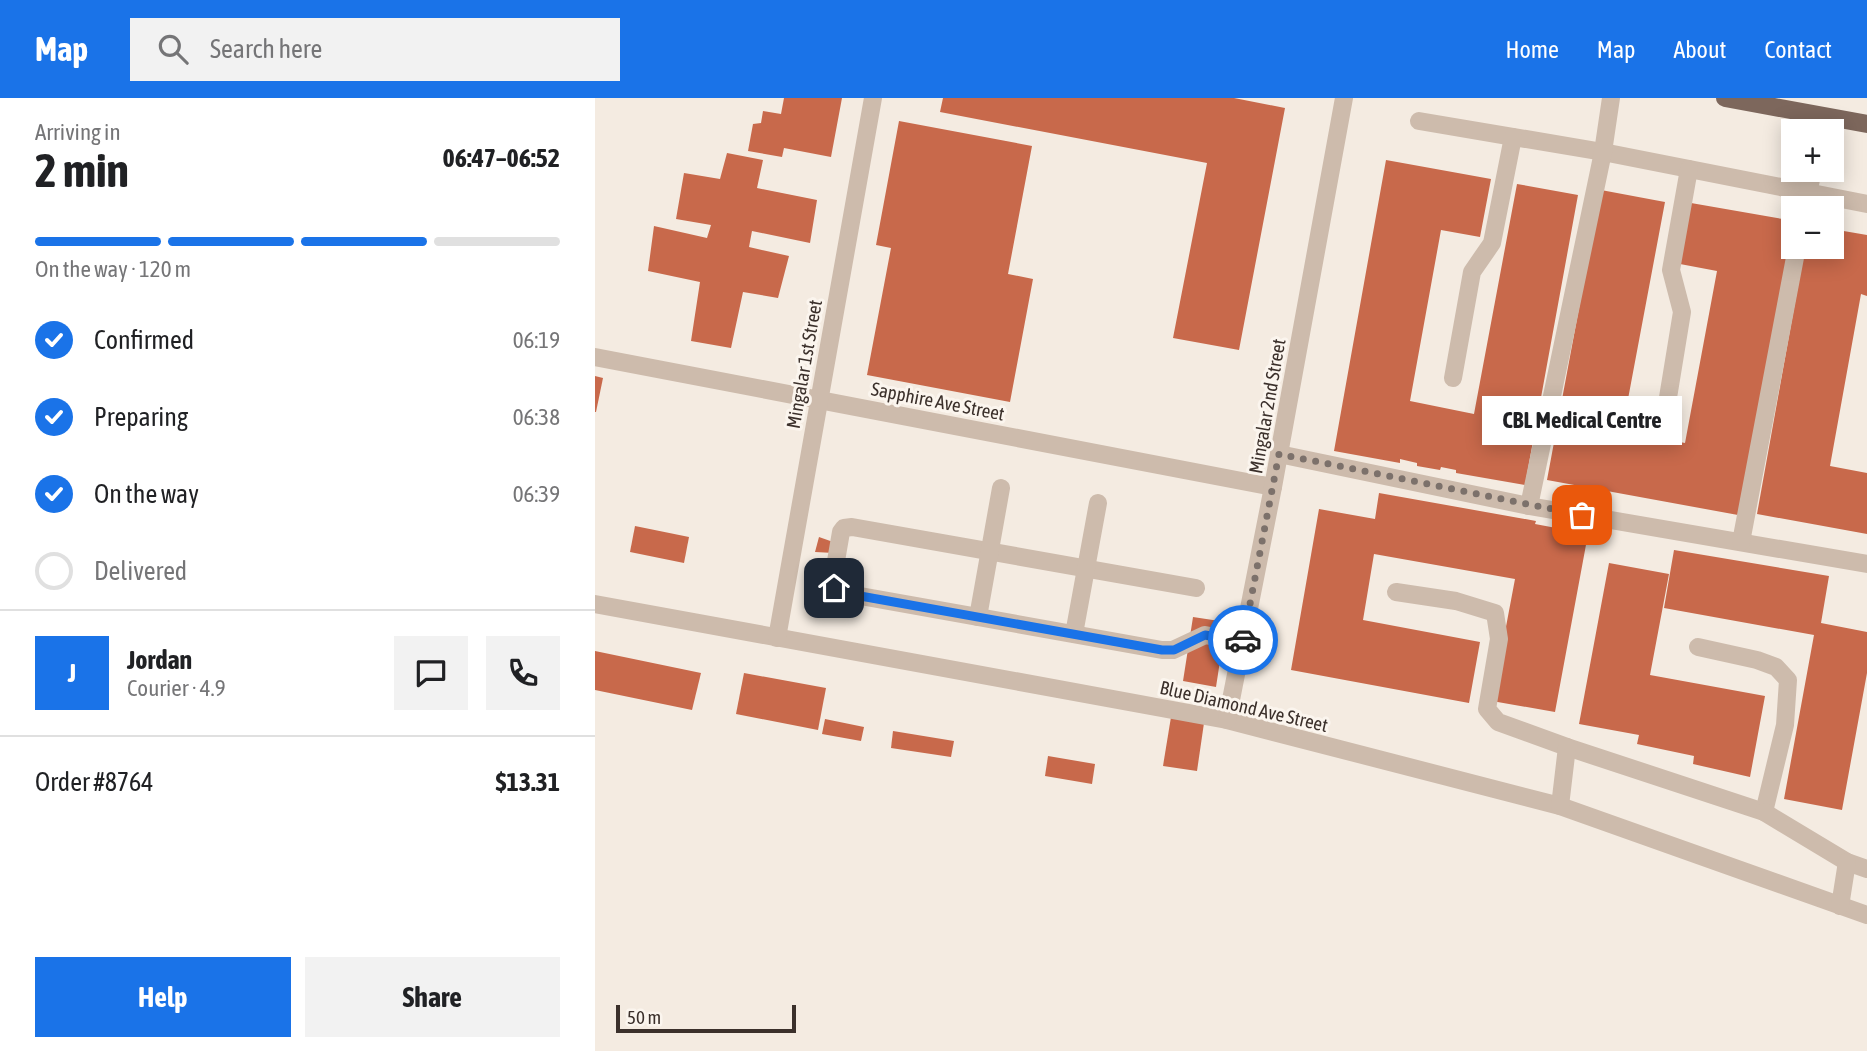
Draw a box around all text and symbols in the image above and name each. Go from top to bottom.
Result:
search box [130,18,620,81]
text: Map [35,30,88,68]
icon: search [154,30,192,68]
text: Search here [210,34,322,64]
text: Home [1505,36,1559,63]
text: Map [1597,36,1635,63]
text: About [1673,36,1726,63]
text: Contact [1764,36,1832,63]
text: Arriving in [35,119,121,145]
map controls [1781,119,1844,259]
button: + [1781,119,1844,182]
text: 06:47–06:52 [443,143,560,173]
text: 2 min [35,144,129,197]
button: − [1781,196,1844,259]
text: On the way · 120 m [35,256,191,282]
street label: Mingalar 1st Street [782,298,826,430]
icon: check [35,321,73,359]
text: Confirmed [94,325,194,355]
text: 06:19 [513,327,560,353]
street label: Mingalar 2nd Street [1244,337,1290,475]
street label: Sapphire Ave Street [870,377,1006,425]
callout: CBL Medical Centre [1482,396,1682,445]
icon: check [35,398,73,436]
text: Preparing [94,402,188,432]
text: 06:38 [513,404,560,430]
text: CBL Medical Centre [1502,407,1662,433]
icon: check [35,475,73,513]
text: On the way [94,479,199,509]
text: 06:39 [513,481,560,507]
pin [1552,485,1612,545]
icon: bag [1563,496,1601,534]
text: Delivered [94,556,187,586]
pin [804,558,864,618]
icon: home [815,569,853,607]
courier [1208,605,1278,675]
icon: car [1224,621,1262,659]
button: chat [394,636,468,710]
button: phone [486,636,560,710]
text: Jordan [127,645,192,675]
text: J [68,658,76,688]
text: Courier · 4.9 [127,675,226,701]
street label: Blue Diamond Ave Street [1158,676,1330,736]
text: Order #8764 [35,767,154,797]
text: $13.31 [496,767,560,797]
button: Help [35,957,291,1037]
button: Share [305,957,560,1037]
scale bar [616,1002,796,1034]
text: 50 m [627,1006,661,1028]

